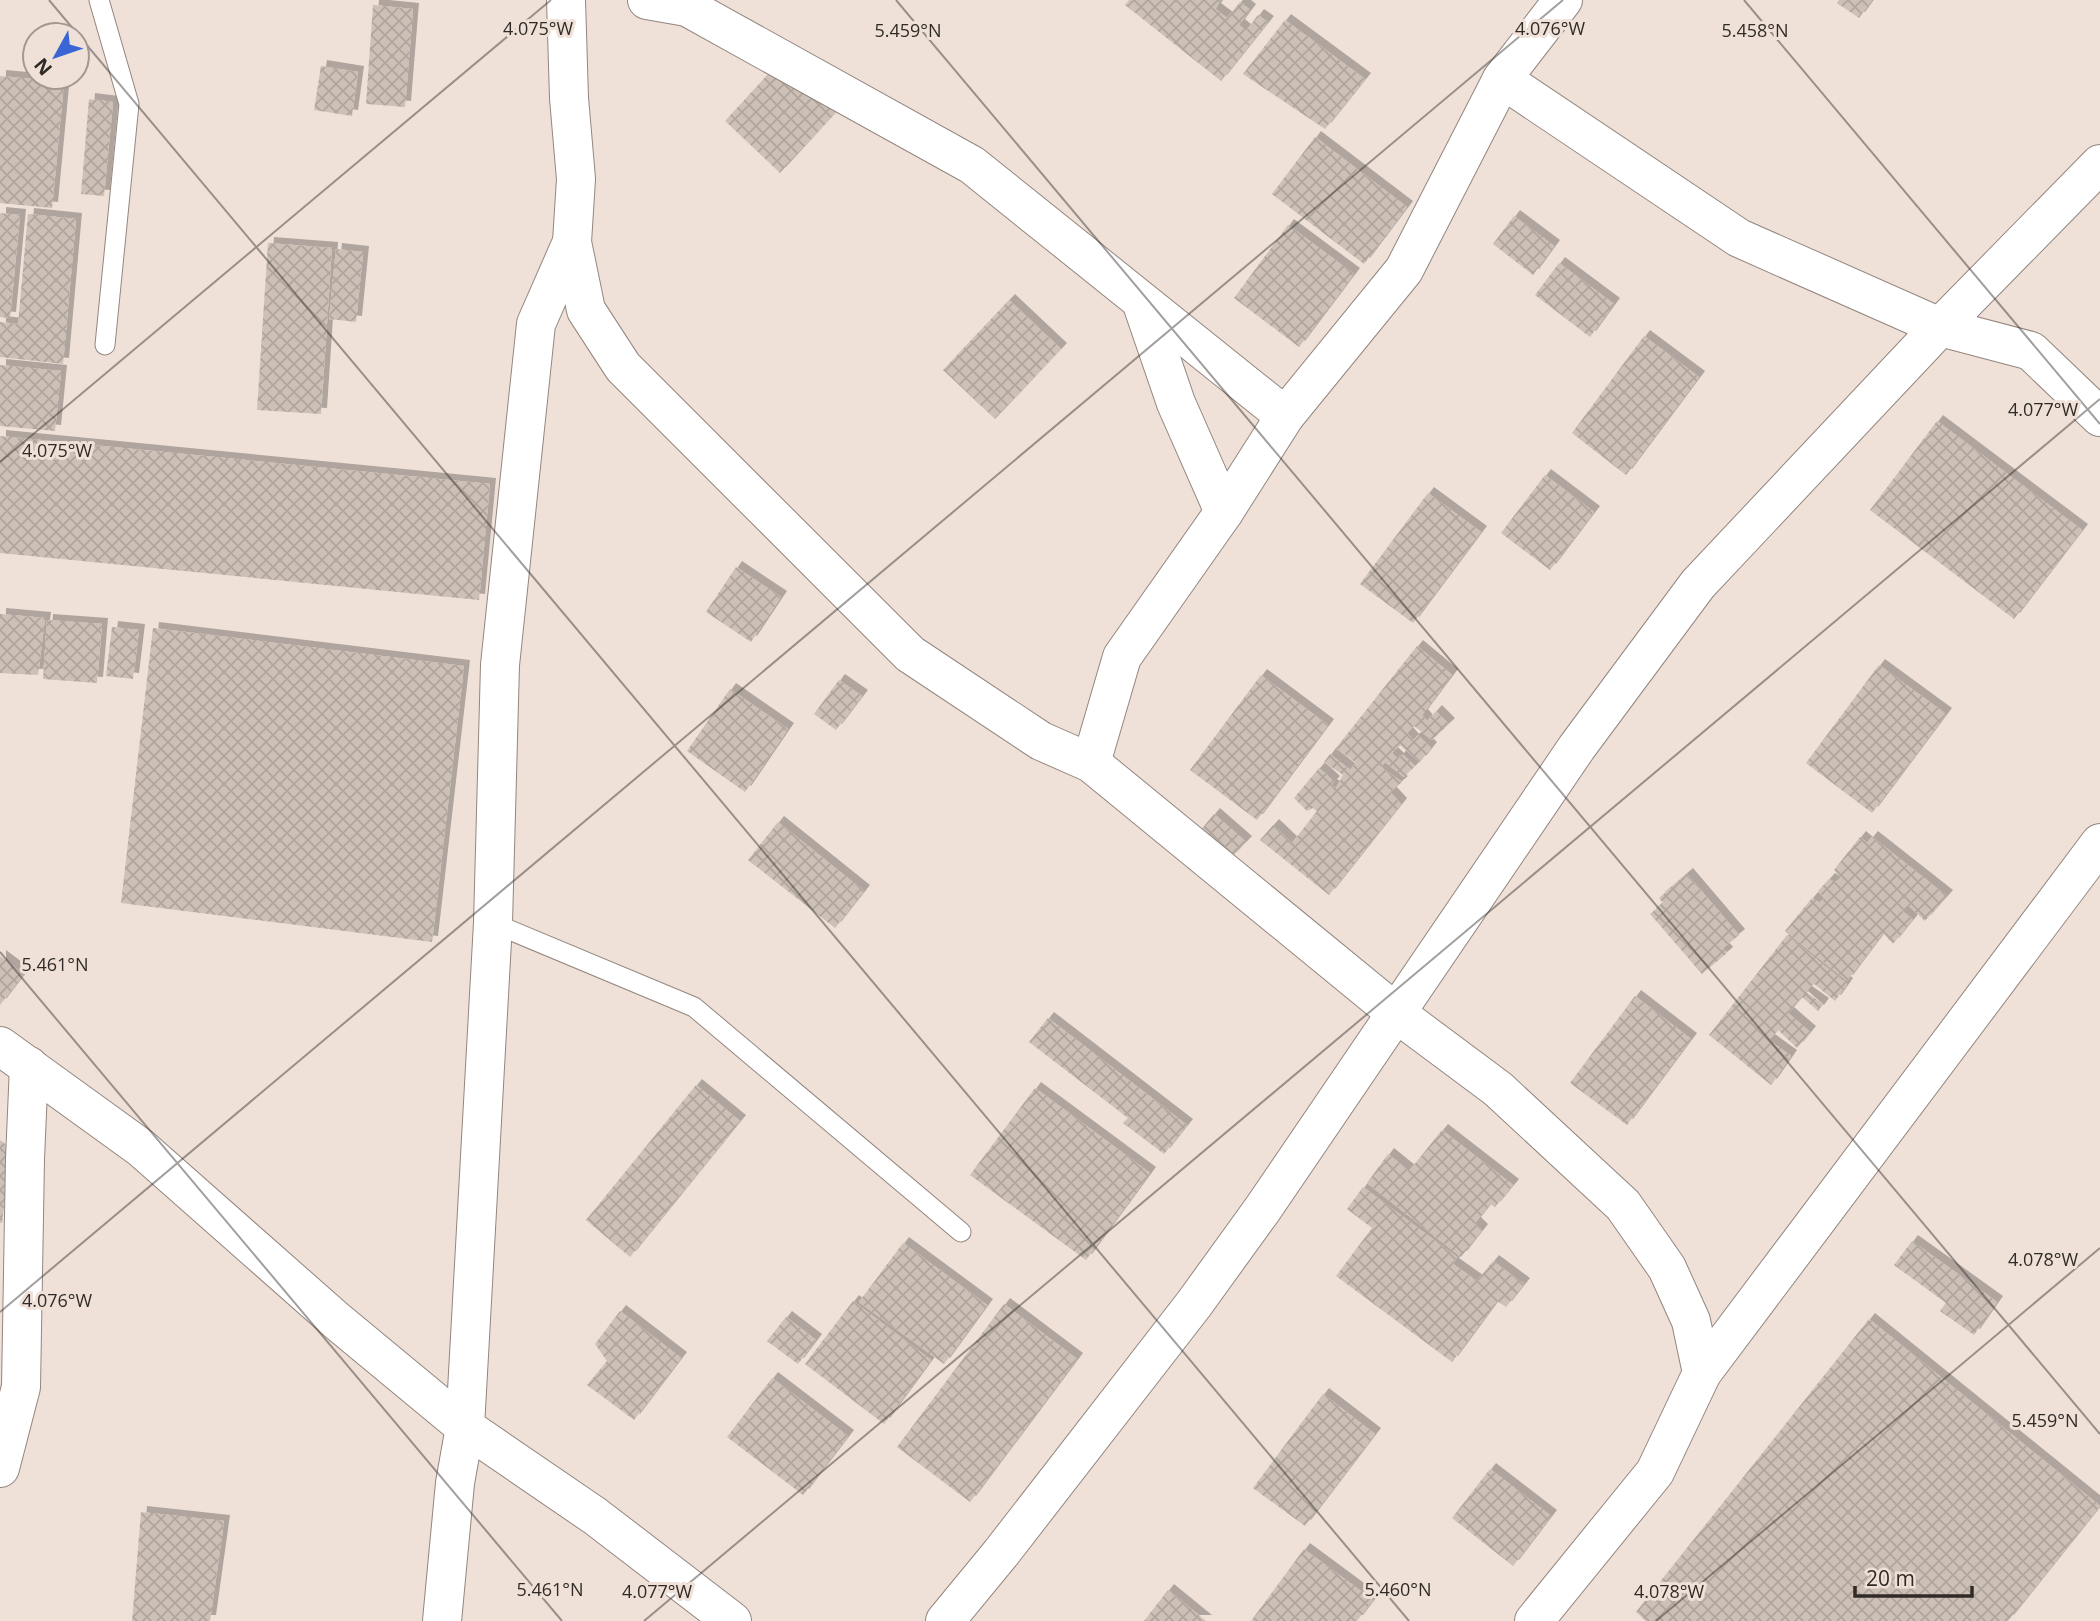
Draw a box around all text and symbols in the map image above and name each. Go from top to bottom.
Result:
text: 4.075°W [503,16,573,40]
text: 4.076°W [1515,16,1585,40]
text: 5.459°N [874,18,942,42]
text: 5.458°N [1721,18,1789,42]
north arrow [21,21,91,91]
text: N [28,53,58,81]
text: 4.077°W [2008,397,2078,421]
text: 4.075°W [22,438,92,462]
text: 5.461°N [21,952,89,976]
text: 4.078°W [2008,1247,2078,1271]
text: 4.076°W [22,1288,92,1312]
text: 5.459°N [2011,1408,2079,1432]
scale bar [1855,1554,1972,1598]
text: 20 m [1866,1564,1915,1592]
text: 5.461°N [516,1577,584,1601]
text: 5.460°N [1364,1577,1432,1601]
text: 4.077°W [622,1579,692,1603]
text: 4.078°W [1634,1579,1704,1603]

